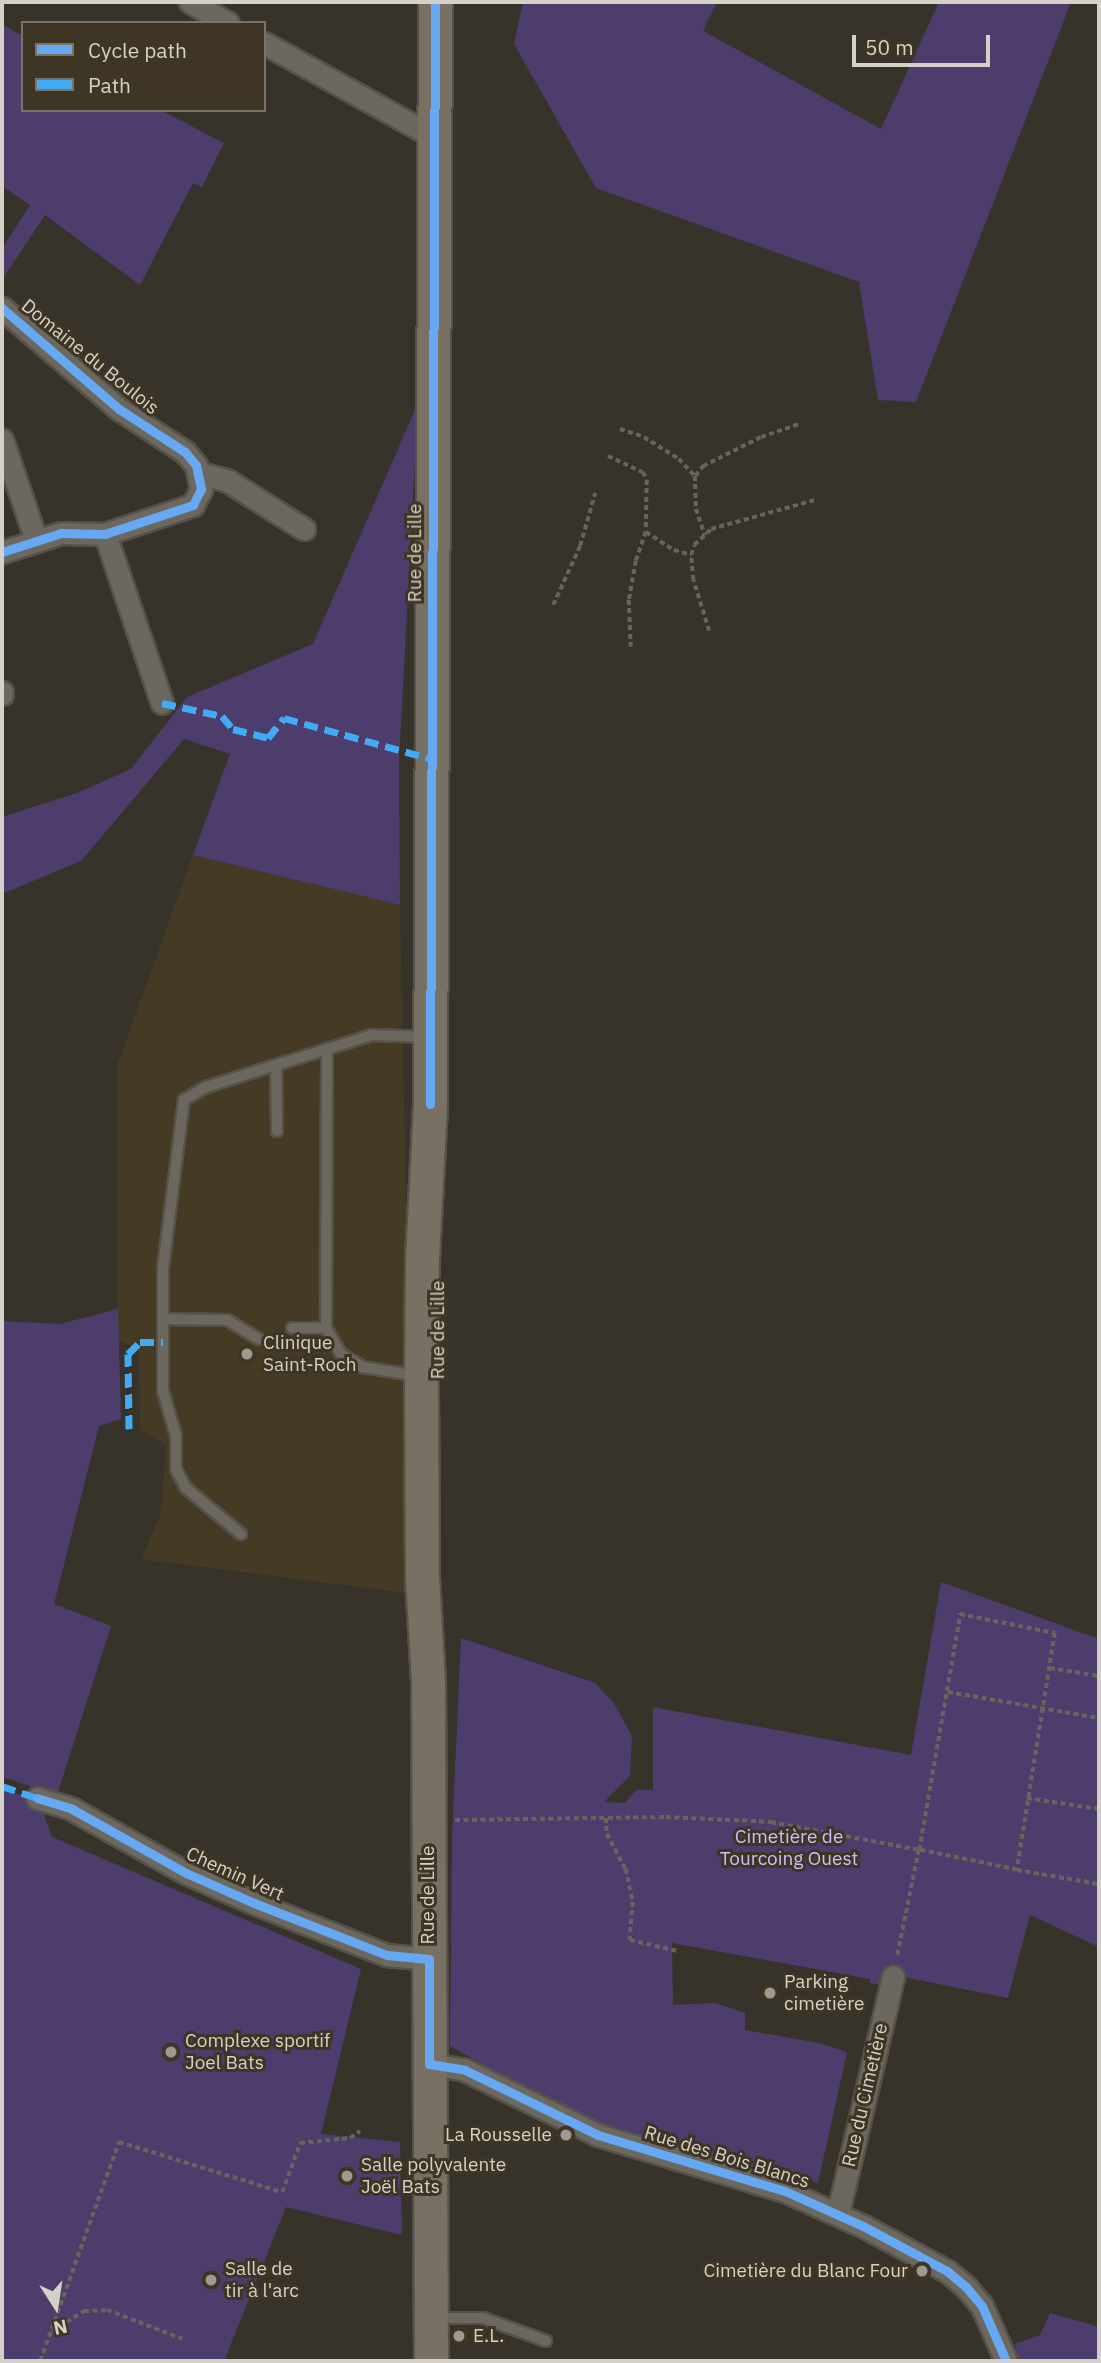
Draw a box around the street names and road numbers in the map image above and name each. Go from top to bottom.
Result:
street label: Domaine du Boulois [17,294,163,420]
street label: Rue de Lille [404,504,426,602]
street label: Rue de Lille [427,1281,449,1379]
street label: Chemin Vert [183,1842,287,1906]
street label: Rue de Lille [417,1846,439,1944]
street label: Rue du Cimetière [837,2021,893,2169]
street label: Rue des Bois Blancs [641,2121,813,2193]

